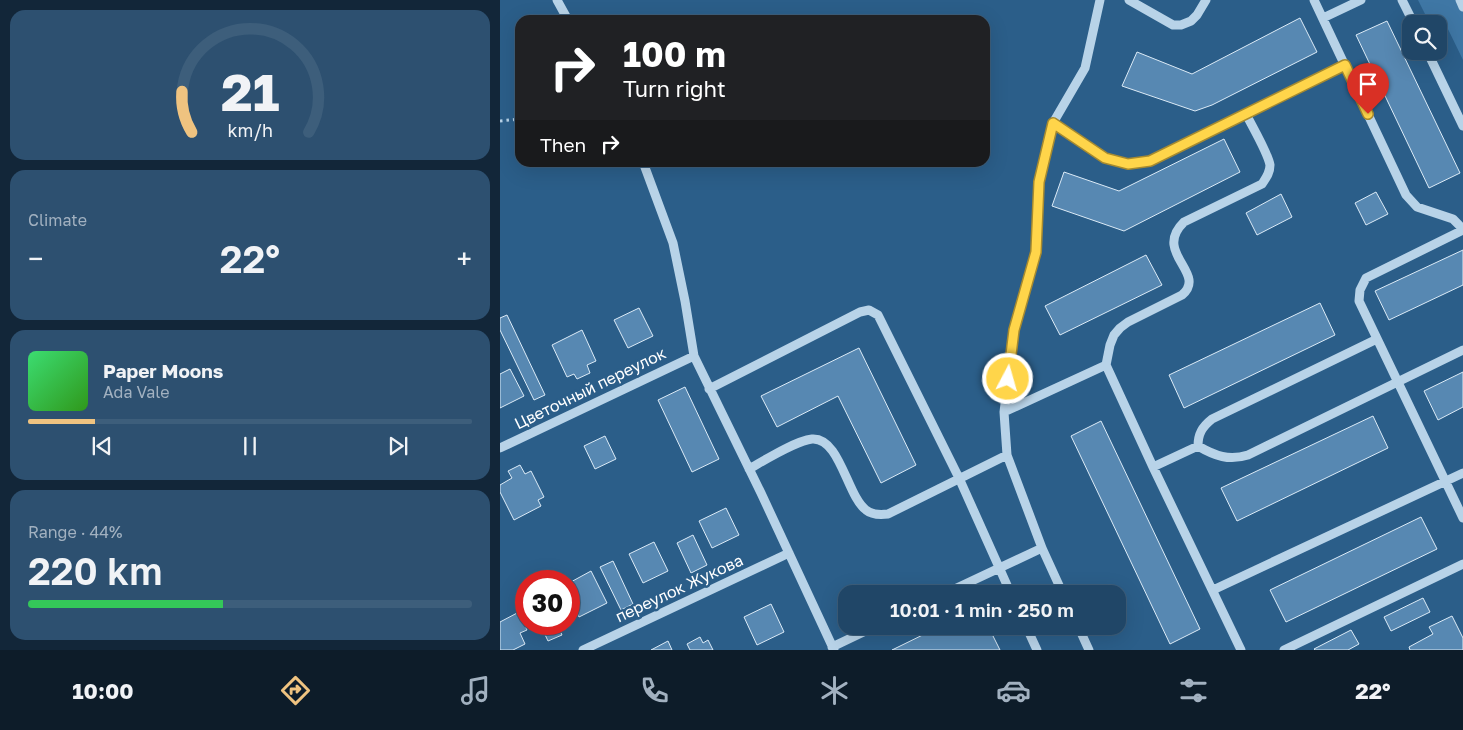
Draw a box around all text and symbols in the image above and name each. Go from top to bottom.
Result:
map controls [1402,15,1447,60]
button: search [1402,15,1447,60]
text: 100 m [623,33,726,75]
icon: right [540,35,605,100]
text: 21 [221,60,279,122]
pin [1347,63,1389,114]
icon: arrive [1354,70,1382,98]
text: Turn right [623,75,726,102]
text: km/h [227,119,273,141]
icon: right [596,130,624,158]
text: Then [540,133,586,156]
text: Climate [28,210,87,230]
text: 22° [220,236,280,281]
text: − [28,242,43,275]
text: + [457,242,472,275]
street label: Цветочный переулок [511,343,669,433]
position arrow [981,352,1033,404]
text: Paper Moons [103,359,223,382]
text: Ada Vale [103,382,169,402]
icon: previous [88,432,116,460]
icon: pause [236,432,264,460]
icon: next [384,432,412,460]
text: Range · 44% [28,522,122,542]
text: 220 km [28,548,162,593]
street label: переулок Жукова [612,550,746,626]
speed limit sign: 30 [515,570,580,635]
text: 10:01 · 1 min · 250 m [890,598,1074,621]
icon: directions [278,673,313,708]
icon: music [458,673,493,708]
icon: phone [637,673,672,708]
icon: climate [817,673,852,708]
icon: car [996,673,1031,708]
icon: filters [1176,673,1211,708]
text: 10:00 [72,677,134,704]
text: 22° [1355,677,1391,704]

